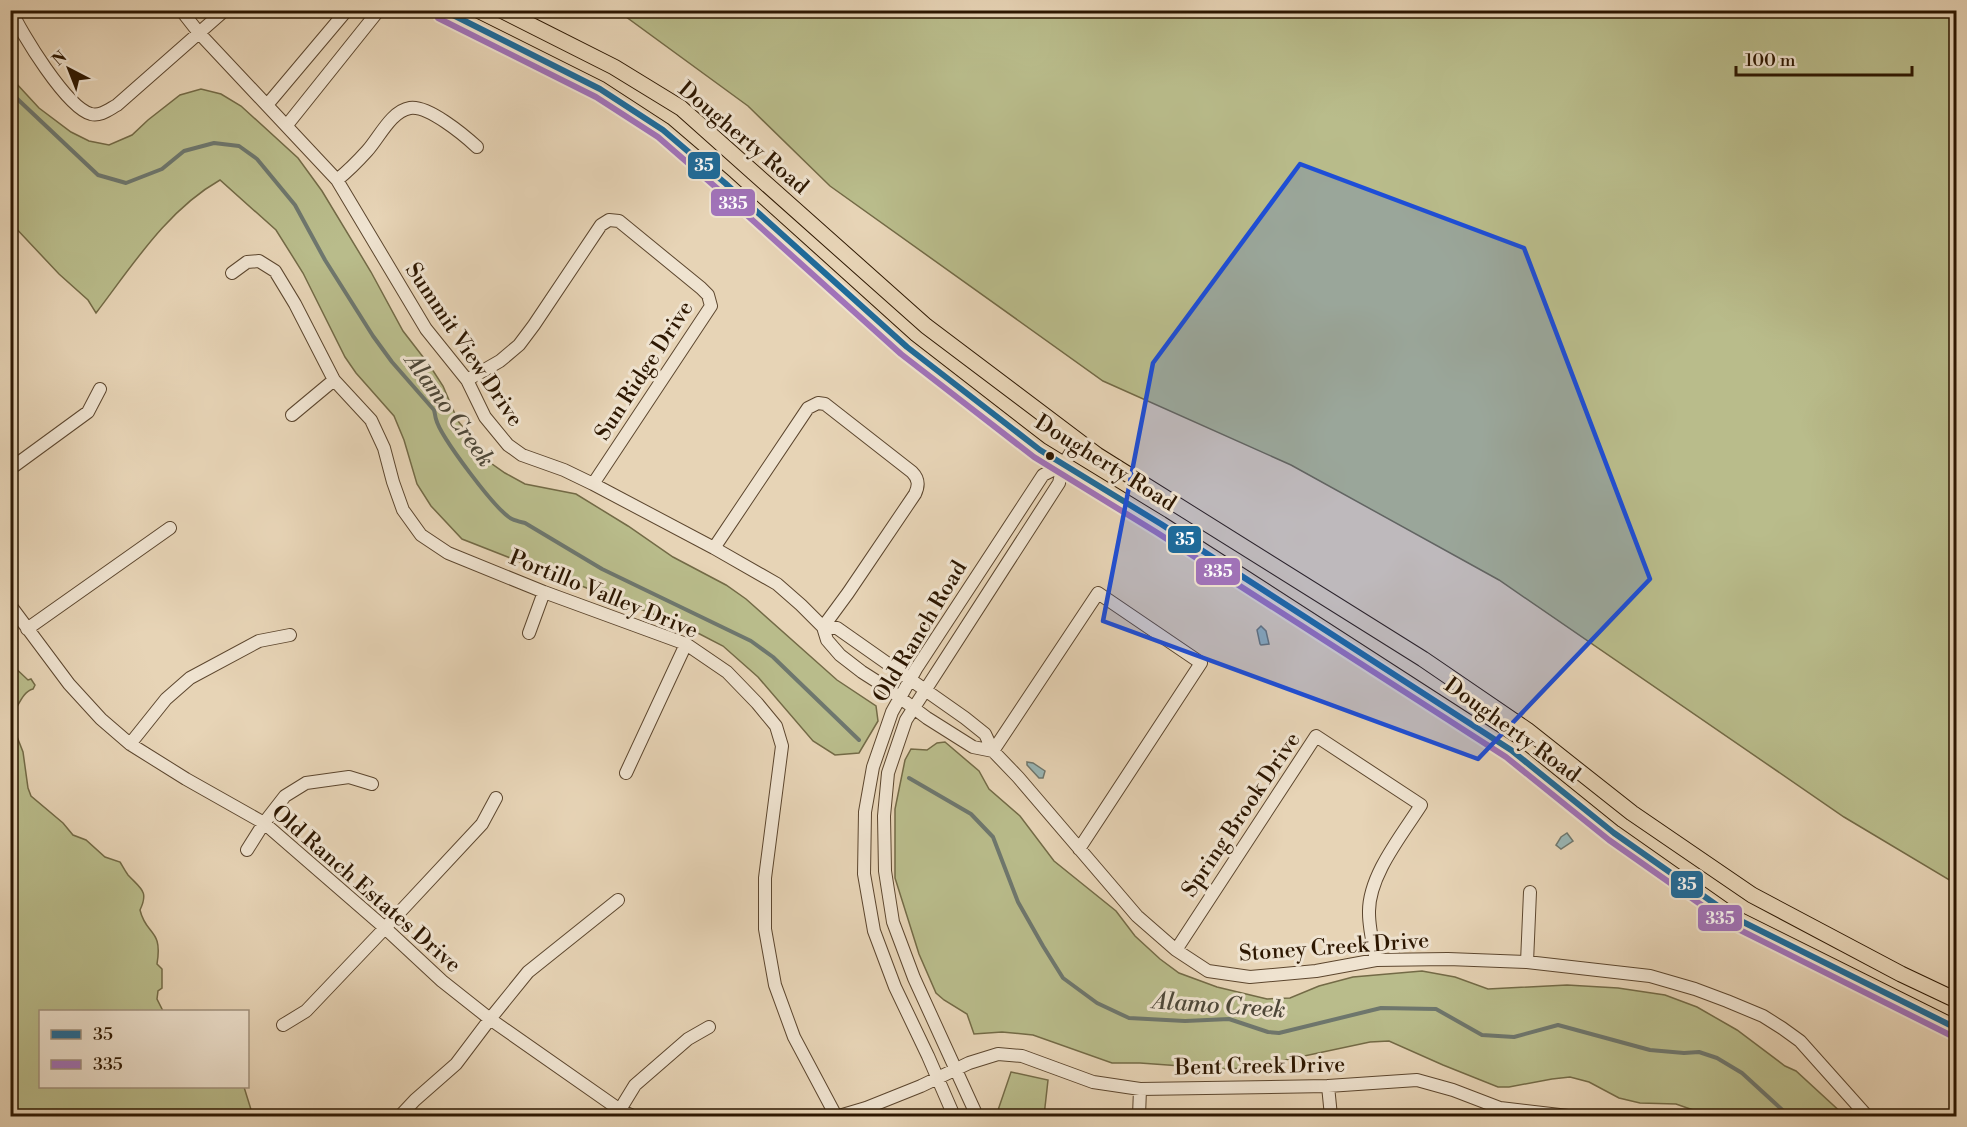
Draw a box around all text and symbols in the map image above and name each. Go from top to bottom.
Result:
north arrow [39,39,99,99]
scale bar [1736,39,1912,77]
text: N [48,47,71,70]
text: 100 m [1745,49,1796,72]
street label: Dougherty Road [672,76,814,201]
line badge: 35 [687,151,721,180]
text: 35 [694,156,714,176]
line badge: 335 [710,188,756,217]
text: 335 [718,194,748,214]
street label: Summit View Drive [399,258,528,432]
street label: Sun Ridge Drive [589,296,699,445]
water label: Alamo Creek [396,345,501,473]
street label: Dougherty Road [1029,409,1181,518]
unlabelled marker [1044,450,1056,462]
line badge: 35 [1167,525,1202,554]
text: 35 [1175,530,1195,550]
street label: Portillo Valley Drive [505,544,702,645]
street label: Old Ranch Road [867,556,973,707]
line badge: 335 [1195,557,1241,586]
text: 335 [1203,562,1233,582]
street label: Dougherty Road [1439,672,1586,789]
street label: Spring Brook Drive [1176,727,1306,902]
street label: Old Ranch Estates Drive [266,799,466,979]
line badge: 35 [1670,870,1704,899]
text: 35 [1677,875,1697,895]
line badge: 335 [1697,904,1743,932]
text: 335 [1705,909,1735,929]
street label: Stoney Creek Drive [1238,927,1430,968]
water label: Alamo Creek [1148,986,1286,1026]
legend [39,1010,249,1088]
text: 35 [93,1023,113,1046]
street label: Bent Creek Drive [1173,1052,1346,1082]
text: 335 [93,1053,123,1076]

